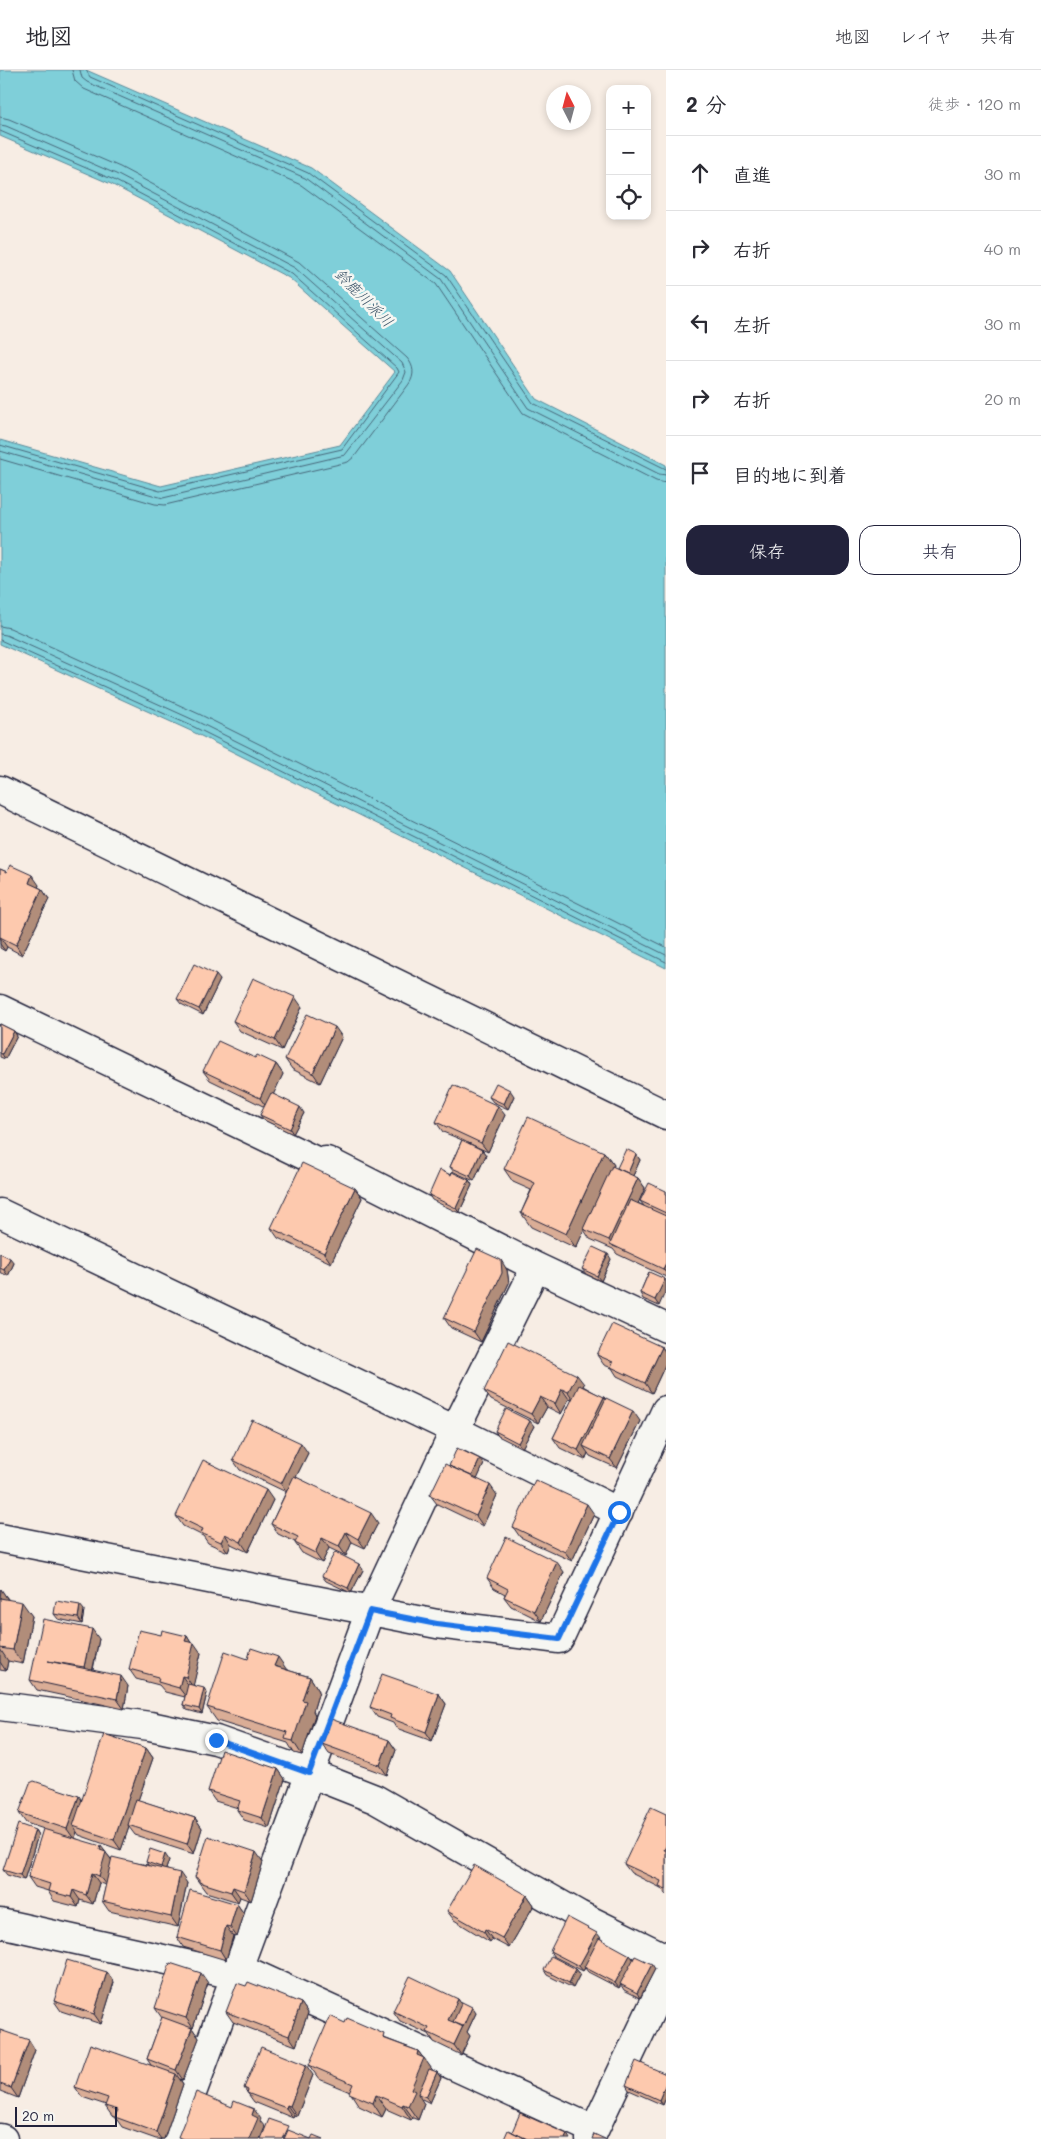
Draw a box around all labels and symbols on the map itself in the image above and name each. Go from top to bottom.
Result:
north arrow [546,85,591,130]
water label: 鈴鹿川派川 [331,264,398,331]
route start [608,1501,631,1524]
route end [205,1729,228,1752]
scale bar [15,2104,118,2127]

